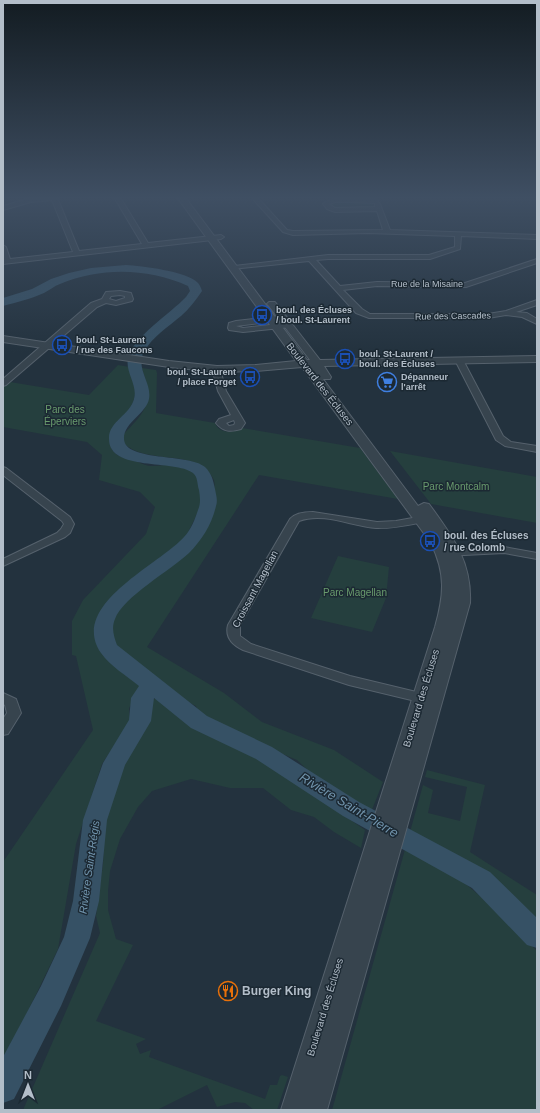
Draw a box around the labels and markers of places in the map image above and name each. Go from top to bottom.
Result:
bus stop icon: boul. des Écluses / boul. St-Laurent [251,304,273,326]
place label: boul. des Écluses / boul. St-Laurent [276,305,352,325]
bus stop icon: boul. St-Laurent / rue des Faucons [51,334,73,356]
place label: boul. St-Laurent / rue des Faucons [76,335,153,355]
bus stop icon: boul. St-Laurent / boul. des Écluses [334,348,356,370]
place label: boul. St-Laurent / boul. des Écluses [359,349,435,369]
bus stop icon: boul. St-Laurent / place Forget [239,366,261,388]
place label: boul. St-Laurent / place Forget [167,367,236,387]
supermarket icon: Dépanneur l'arrêt [376,371,398,393]
place label: Dépanneur l'arrêt [401,372,449,392]
place label: boul. des Écluses / rue Colomb [444,529,529,553]
bus stop icon: boul. des Écluses / rue Colomb [419,530,441,552]
restaurant icon: Burger King [217,980,239,1002]
place label: Burger King [242,984,311,998]

